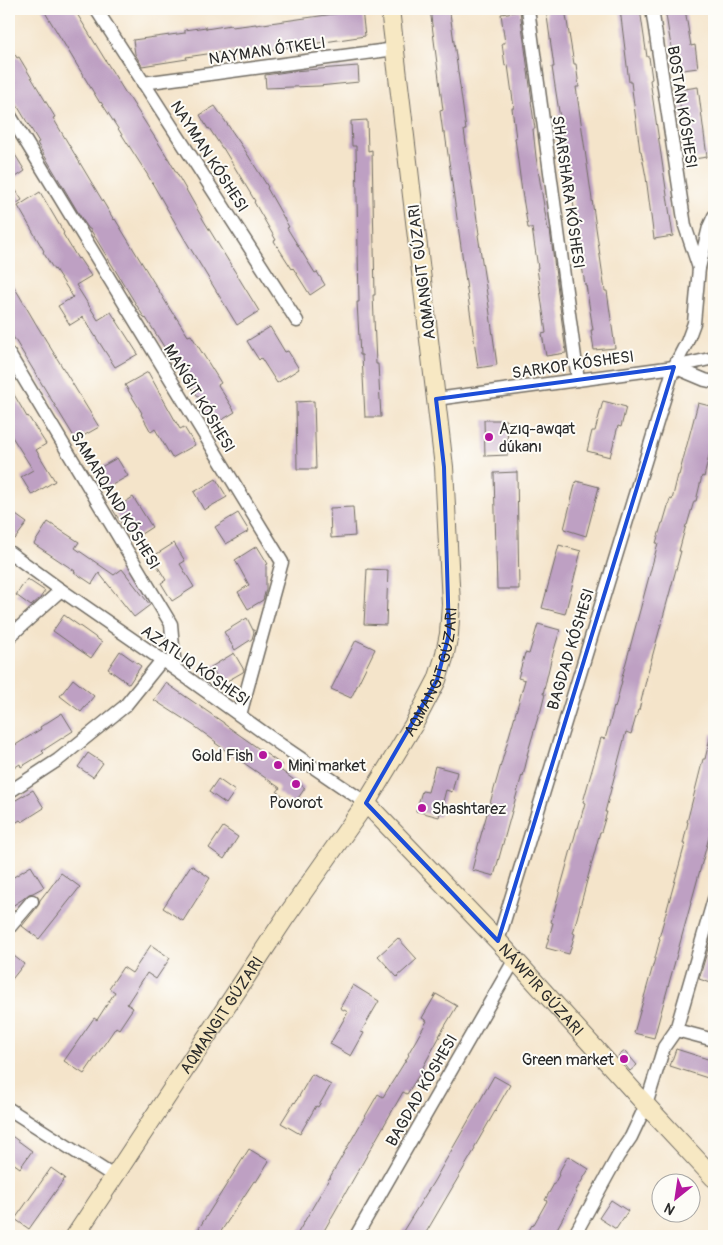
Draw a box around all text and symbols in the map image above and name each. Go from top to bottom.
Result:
street label: NAYMAN ÓTKELI [207,32,327,69]
street label: BOSTAN KÓSHESI [662,44,703,170]
street label: NAYMAN KÓSHESI [166,97,253,216]
street label: SHARSHARA KÓSHESI [547,114,590,270]
street label: AQMANGIT GÚZARI [404,203,440,341]
street label: MAŃǴIT KÓSHESI [159,340,240,456]
street label: SARKOP KÓSHESI [511,346,636,383]
place label: Azıq-awqat dúkanı [499,419,576,457]
street label: SAMARQAND KÓSHESI [66,427,165,573]
marker: Azıq-awqat dúkanı [483,431,495,443]
street label: BAGDAD KÓSHESI [542,586,599,712]
street label: AQMANGIT GÚZARI [400,606,462,740]
street label: AZATLIQ KÓSHESI [137,620,254,711]
place label: Gold Fish [192,746,253,766]
marker: Gold Fish [257,749,269,761]
place label: Mini market [288,756,367,776]
marker: Mini market [272,759,284,771]
marker: Povorot [290,778,302,790]
place label: Povorot [269,793,323,813]
place label: Shashtarez [432,799,506,819]
marker: Shashtarez [416,802,428,814]
street label: NÁWPIR GÚZARI [494,940,588,1040]
street label: AQMANGIT GÚZARI [176,953,268,1078]
street label: BAGDAD KÓSHESI [381,1030,462,1150]
place label: Green market [522,1050,615,1070]
marker: Green market [618,1053,630,1065]
north arrow [650,1172,700,1222]
text: N [661,1199,678,1219]

